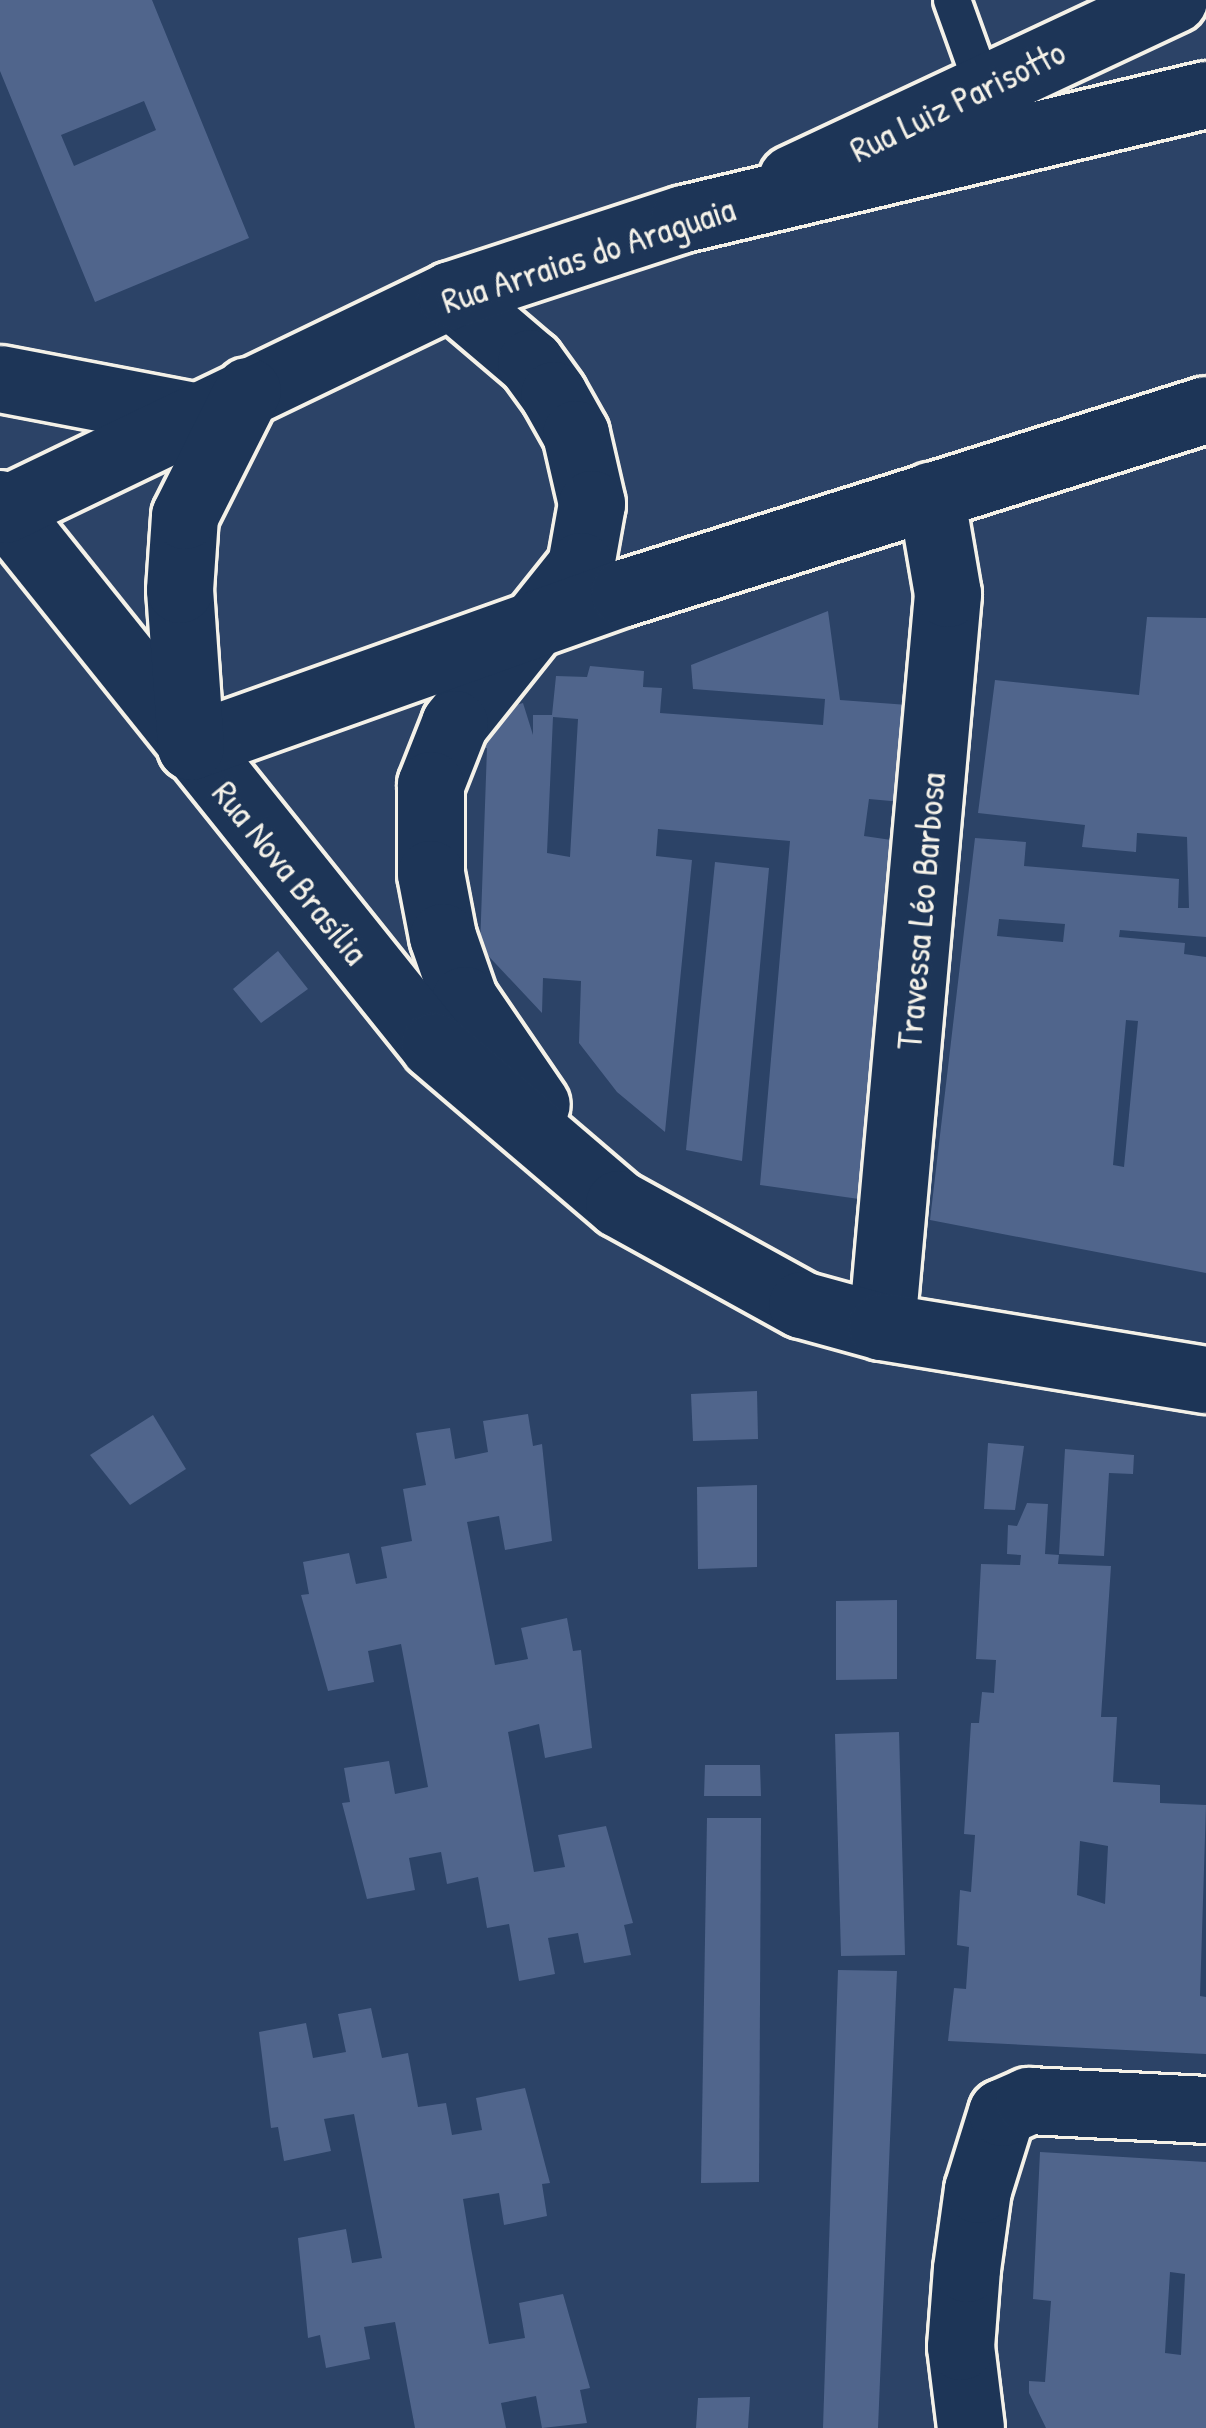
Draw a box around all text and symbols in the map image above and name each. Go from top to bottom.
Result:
street label: Rua Luiz Parisotto [843,29,1071,171]
street label: Rua Arraias do Araguaia [436,186,740,322]
street label: Travessa Léo Barbosa [886,771,954,1051]
street label: Rua Nova Brasília [204,772,378,972]

